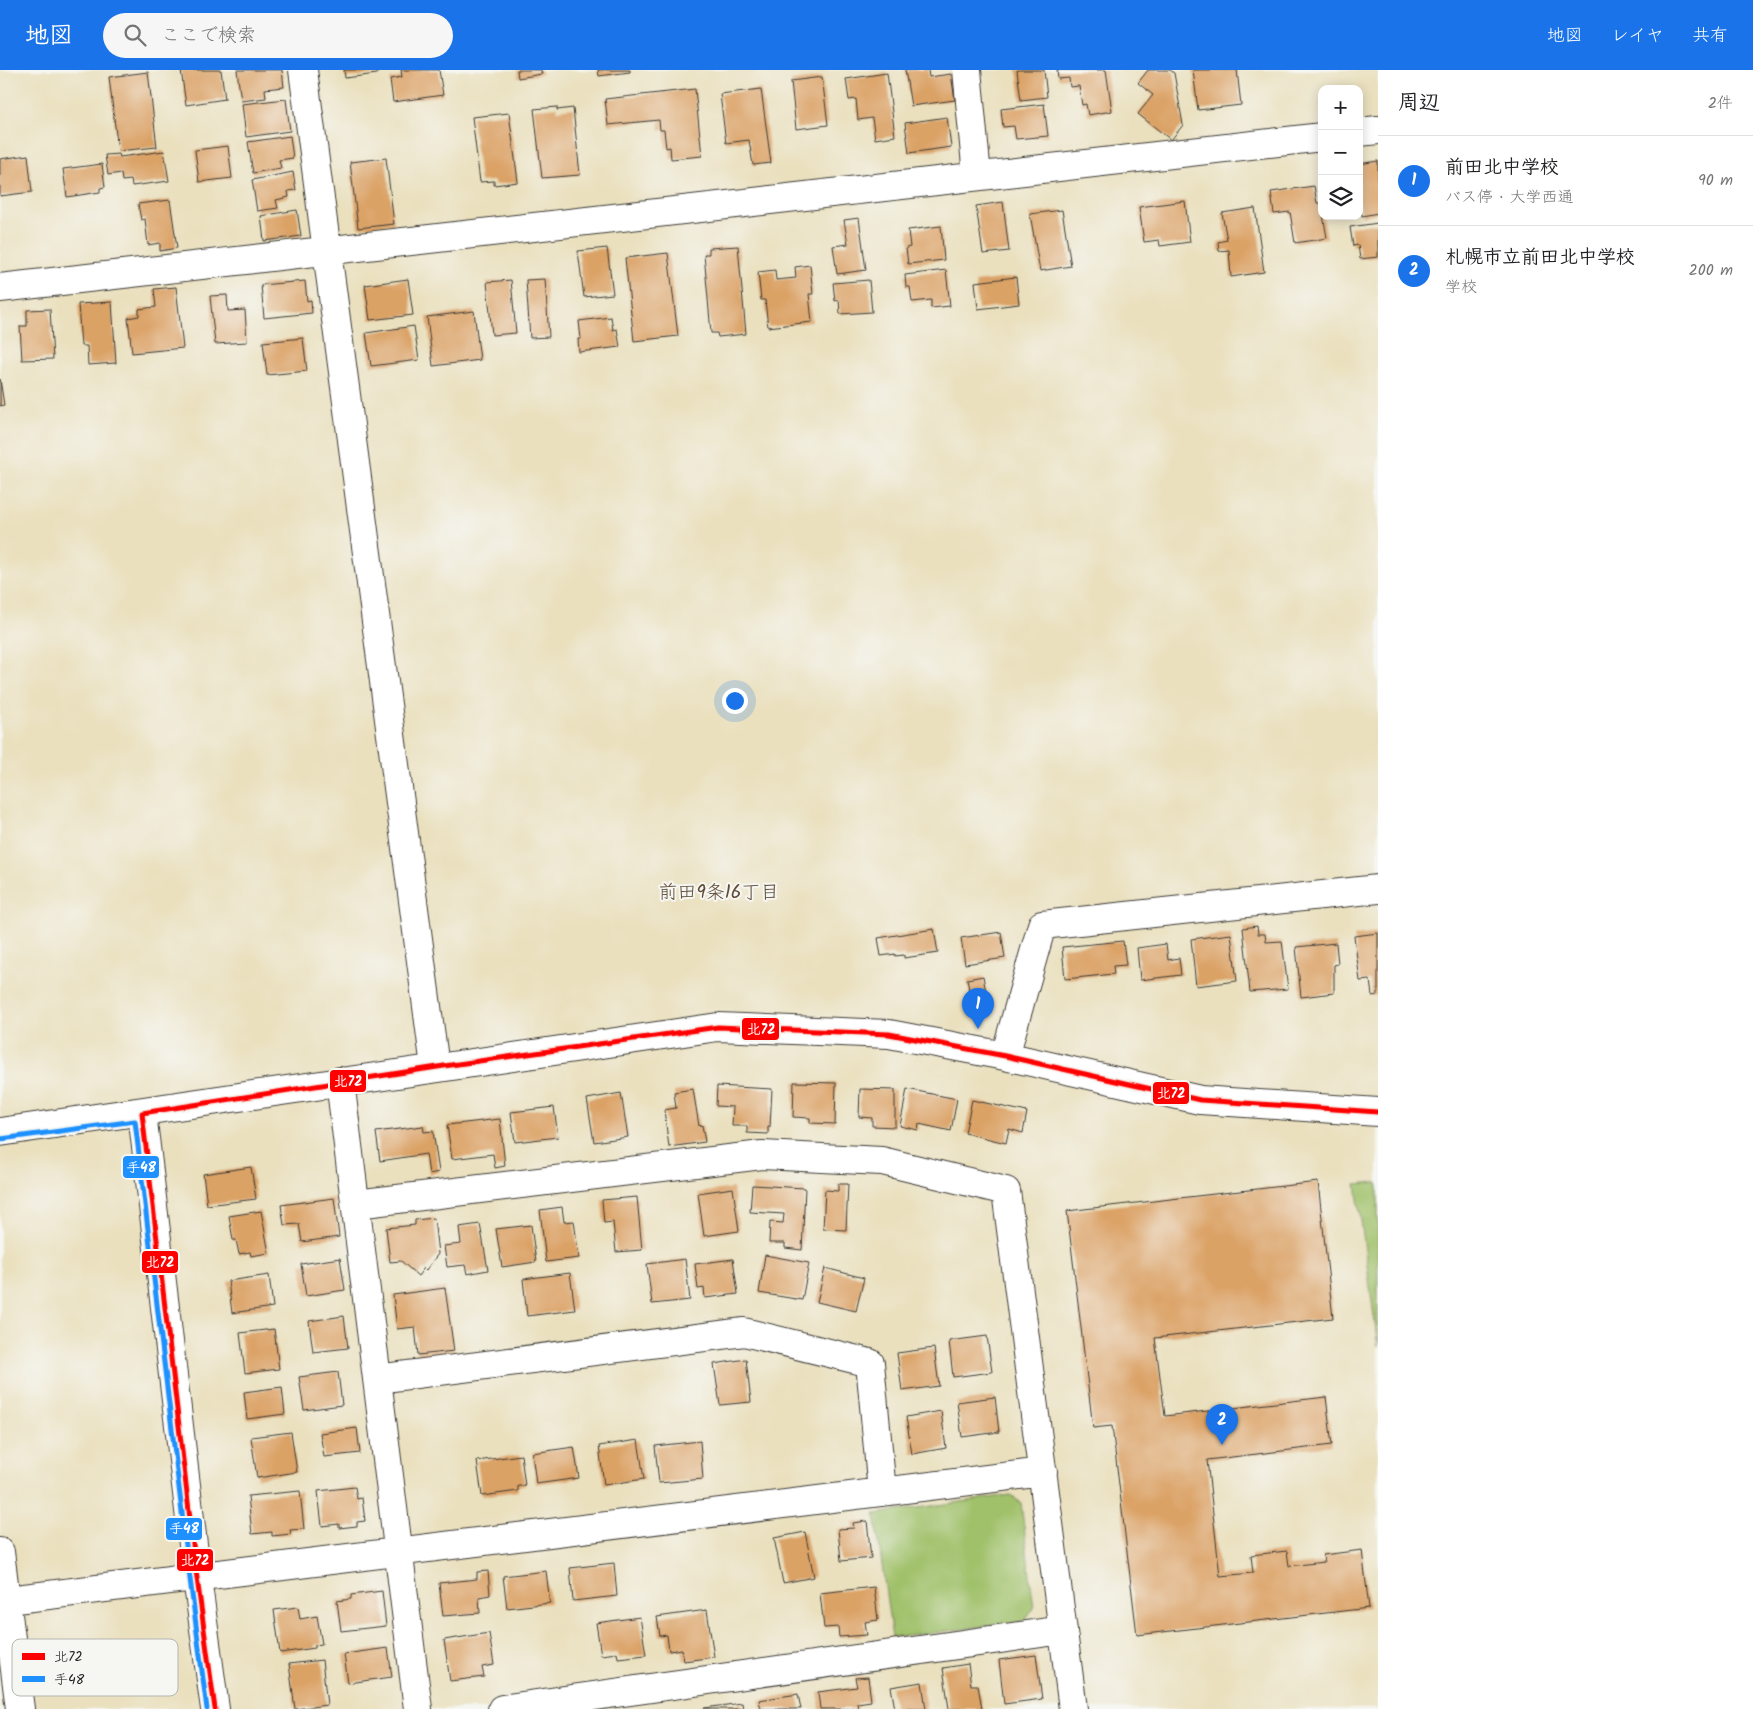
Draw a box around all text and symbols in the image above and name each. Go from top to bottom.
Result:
search box [103,13,453,58]
text: 地図 [25,17,73,56]
icon: search [121,21,149,49]
text: ここで検索 [161,21,256,51]
text: 地図 [1547,22,1583,51]
text: レイヤ [1611,22,1664,51]
text: 共有 [1692,22,1728,51]
map controls [1318,85,1363,220]
button: + [1318,85,1363,130]
text: 周辺 [1398,87,1440,120]
text: 2件 [1708,91,1733,116]
button: − [1318,130,1363,175]
text: 前田北中学校 [1445,153,1559,183]
text: 1 [1412,168,1416,193]
text: 90 m [1698,168,1733,193]
button: layers [1318,175,1363,220]
text: バス停 · 大学西通 [1445,185,1574,210]
text: 札幌市立前田北中学校 [1445,243,1635,273]
text: 2 [1409,258,1419,283]
text: 200 m [1689,258,1733,283]
text: 学校 [1445,275,1477,300]
your location [722,688,748,714]
district label: 前田9条16丁目 [659,878,779,908]
pin: 1 [962,988,994,1029]
line badge: 北72 [741,1017,780,1041]
text: 北72 [747,1019,775,1041]
line badge: 北72 [329,1069,367,1093]
text: 北72 [334,1071,362,1093]
line badge: 北72 [1152,1081,1190,1105]
text: 北72 [1157,1083,1185,1105]
line badge: 手48 [122,1155,160,1179]
text: 手48 [126,1157,157,1179]
line badge: 北72 [141,1250,179,1274]
text: 北72 [146,1252,174,1274]
pin: 2 [1206,1404,1238,1445]
line badge: 手48 [165,1517,203,1541]
text: 手48 [169,1518,200,1540]
line badge: 北72 [176,1548,214,1572]
text: 北72 [181,1550,209,1572]
legend [12,1639,178,1696]
text: 北72 [54,1646,83,1668]
text: 手48 [54,1669,85,1691]

